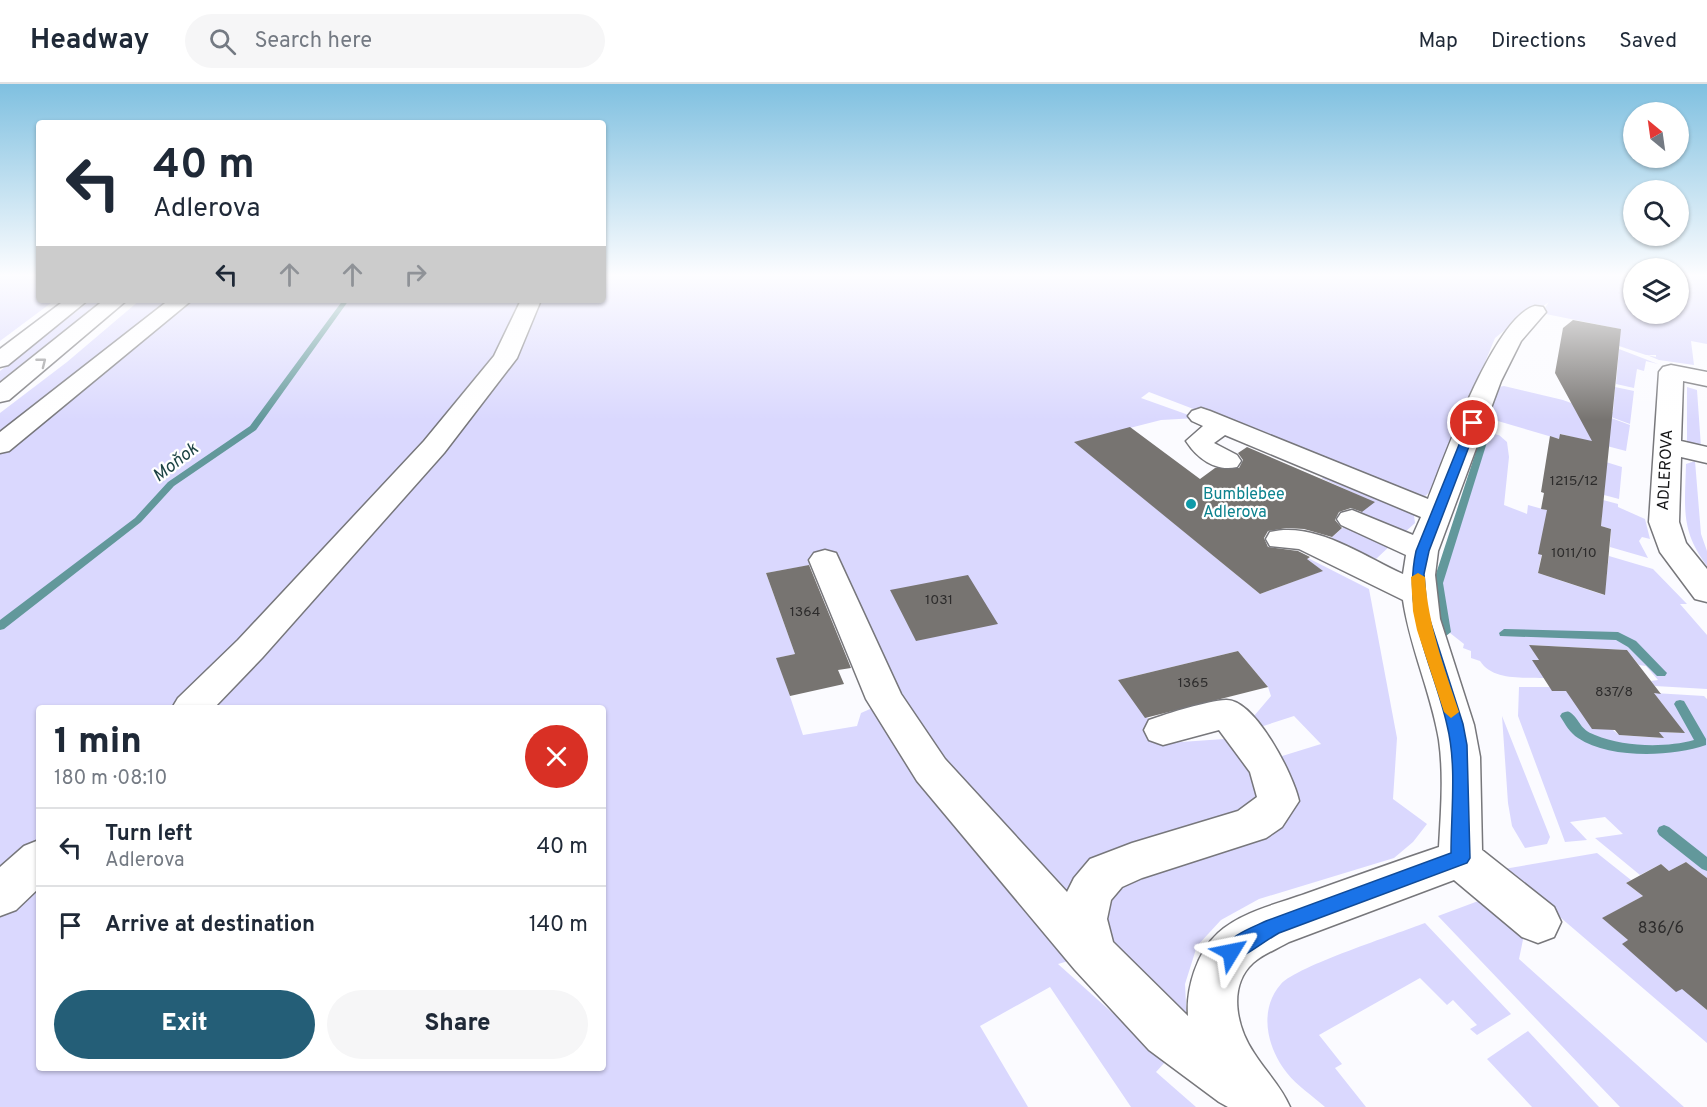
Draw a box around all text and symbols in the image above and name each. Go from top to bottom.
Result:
search box [185,14,605,68]
text: Headway [30,23,149,59]
icon: search [206,25,239,58]
text: Search here [254,28,372,55]
text: Map [1418,28,1458,55]
text: Directions [1491,28,1586,55]
text: Saved [1619,28,1677,55]
north arrow [1623,102,1689,168]
map controls [1623,102,1689,324]
text: 40 m [153,140,255,193]
icon: left [54,144,132,222]
button: search [1623,180,1689,246]
text: Adlerova [153,192,260,226]
icon: left [210,258,243,291]
icon: ahead [273,258,306,291]
icon: ahead [336,258,369,291]
icon: right [399,258,432,291]
button: layers [1623,258,1689,324]
one-way arrow [35,358,46,369]
pin [1447,397,1498,448]
icon: arrive [1456,406,1489,439]
street label: ADLEROVA [1654,429,1678,511]
water label: Moňok [148,437,204,488]
house number: 1215/12 [1550,473,1598,490]
place label: Bumblebee Adlerova [1203,485,1285,523]
marker: Bumblebee Adlerova [1184,497,1198,511]
house number: 1011/10 [1551,545,1597,562]
house number: 1031 [925,592,953,609]
house number: 1364 [790,604,820,621]
house number: 1365 [1178,675,1208,692]
house number: 837/8 [1595,684,1633,701]
text: 1 min [54,720,142,766]
button: close [525,725,588,788]
text: 180 m · 08:10 [54,766,167,792]
text: Turn left [105,821,193,848]
icon: left [54,831,87,864]
text: 40 m [536,834,588,861]
text: Adlerova [105,848,185,874]
icon: arrive [54,909,87,942]
text: Arrive at destination [105,912,315,939]
text: 140 m [529,912,588,939]
house number: 836/6 [1638,919,1684,939]
position arrow [1199,920,1263,984]
button: Exit [54,990,315,1059]
button: Share [327,990,588,1059]

